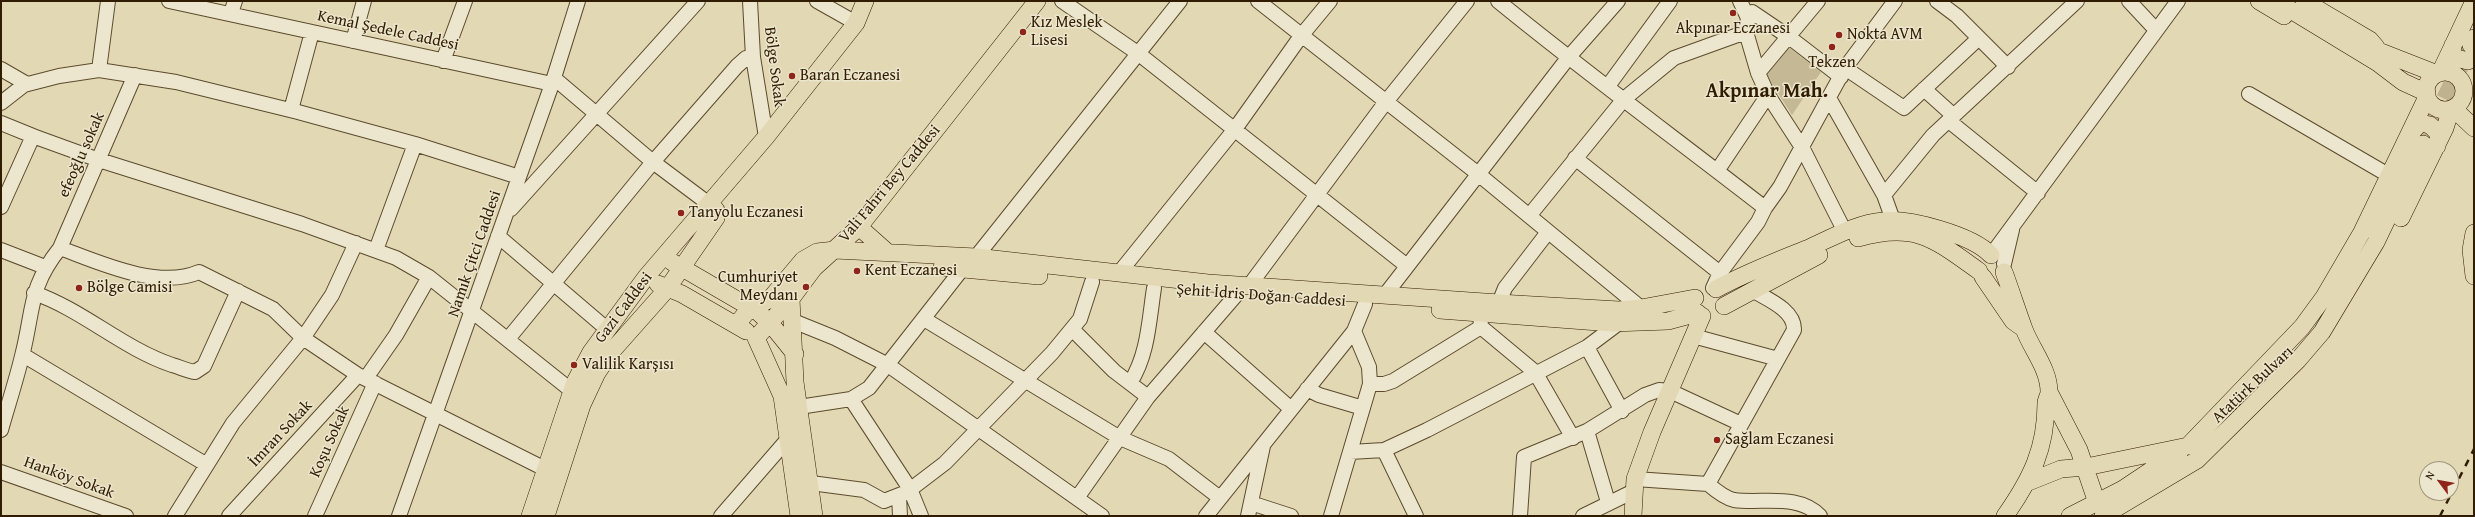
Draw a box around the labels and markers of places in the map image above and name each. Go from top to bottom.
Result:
marker: Akpınar Eczanesi [1728,8,1738,18]
place label: Kız Meslek Lisesi [1031,13,1103,51]
place label: Akpınar Eczanesi [1676,19,1790,39]
place label: Nokta AVM [1847,25,1923,45]
marker: Kız Meslek Lisesi [1018,27,1028,37]
marker: Nokta AVM [1834,30,1844,40]
marker: Tekzen [1827,42,1837,52]
place label: Tekzen [1808,53,1856,73]
place label: Baran Eczanesi [800,66,900,86]
marker: Baran Eczanesi [787,71,797,81]
place label: Tanyolu Eczanesi [689,203,803,223]
marker: Tanyolu Eczanesi [676,208,686,218]
place label: Kent Eczanesi [865,261,957,281]
marker: Kent Eczanesi [852,266,862,276]
place label: Cumhuriyet Meydanı [718,268,798,306]
place label: Bölge Camisi [87,278,172,298]
marker: Cumhuriyet Meydanı [801,282,811,292]
marker: Bölge Camisi [74,283,84,293]
place label: Valilik Karşısı [582,355,674,375]
marker: Valilik Karşısı [569,360,579,370]
place label: Sağlam Eczanesi [1725,430,1834,450]
marker: Sağlam Eczanesi [1712,435,1722,445]

